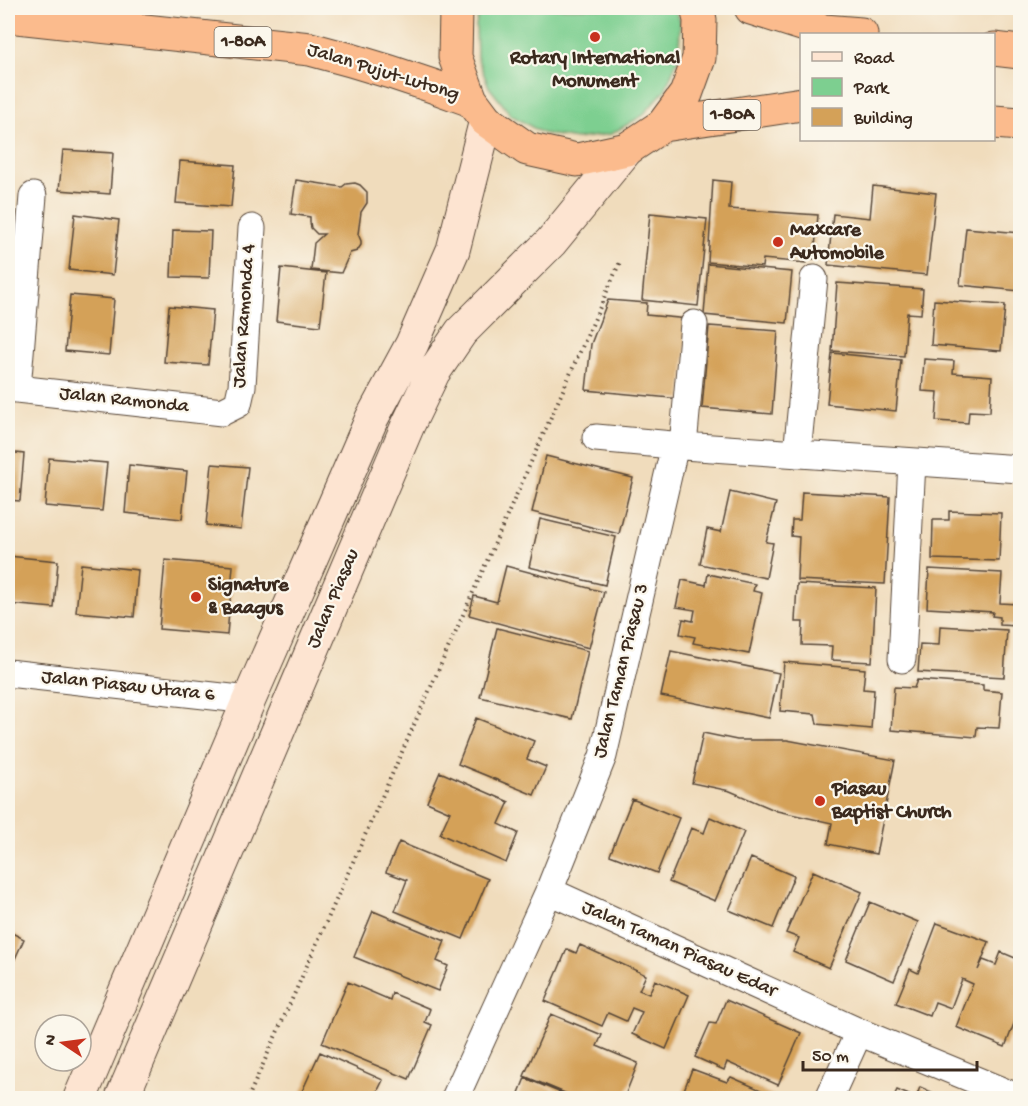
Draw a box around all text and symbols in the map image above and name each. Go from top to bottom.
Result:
road number: 1-80A [214,27,272,57]
marker: Rotary International Monument [588,30,602,44]
legend [800,33,995,141]
street label: Jalan Pujut-Lutong [304,39,462,107]
place label: Rotary International Monument [509,48,681,94]
text: Road [854,49,895,70]
text: Park [853,79,890,100]
road number: 1-80A [704,100,760,130]
text: Building [853,109,913,130]
place label: Maxcare Automobile [789,220,885,266]
marker: Maxcare Automobile [771,235,785,249]
street label: Jalan Ramonda 4 [229,243,262,389]
street label: Jalan Ramonda [58,383,191,419]
street label: Jalan Piasau [303,545,365,652]
place label: Signature & Baagus [208,575,289,621]
street label: Jalan Taman Piasau 3 [589,581,655,761]
marker: Signature & Baagus [189,590,203,604]
street label: Jalan Piasau Utara 6 [40,666,217,708]
place label: Piasau Baptist Church [831,779,952,825]
marker: Piasau Baptist Church [813,794,827,808]
street label: Jalan Taman Piasau Edar [578,897,782,1004]
north arrow [33,1013,93,1073]
text: N [41,1033,62,1048]
scale bar [803,1034,977,1072]
text: 50 m [812,1047,849,1068]

